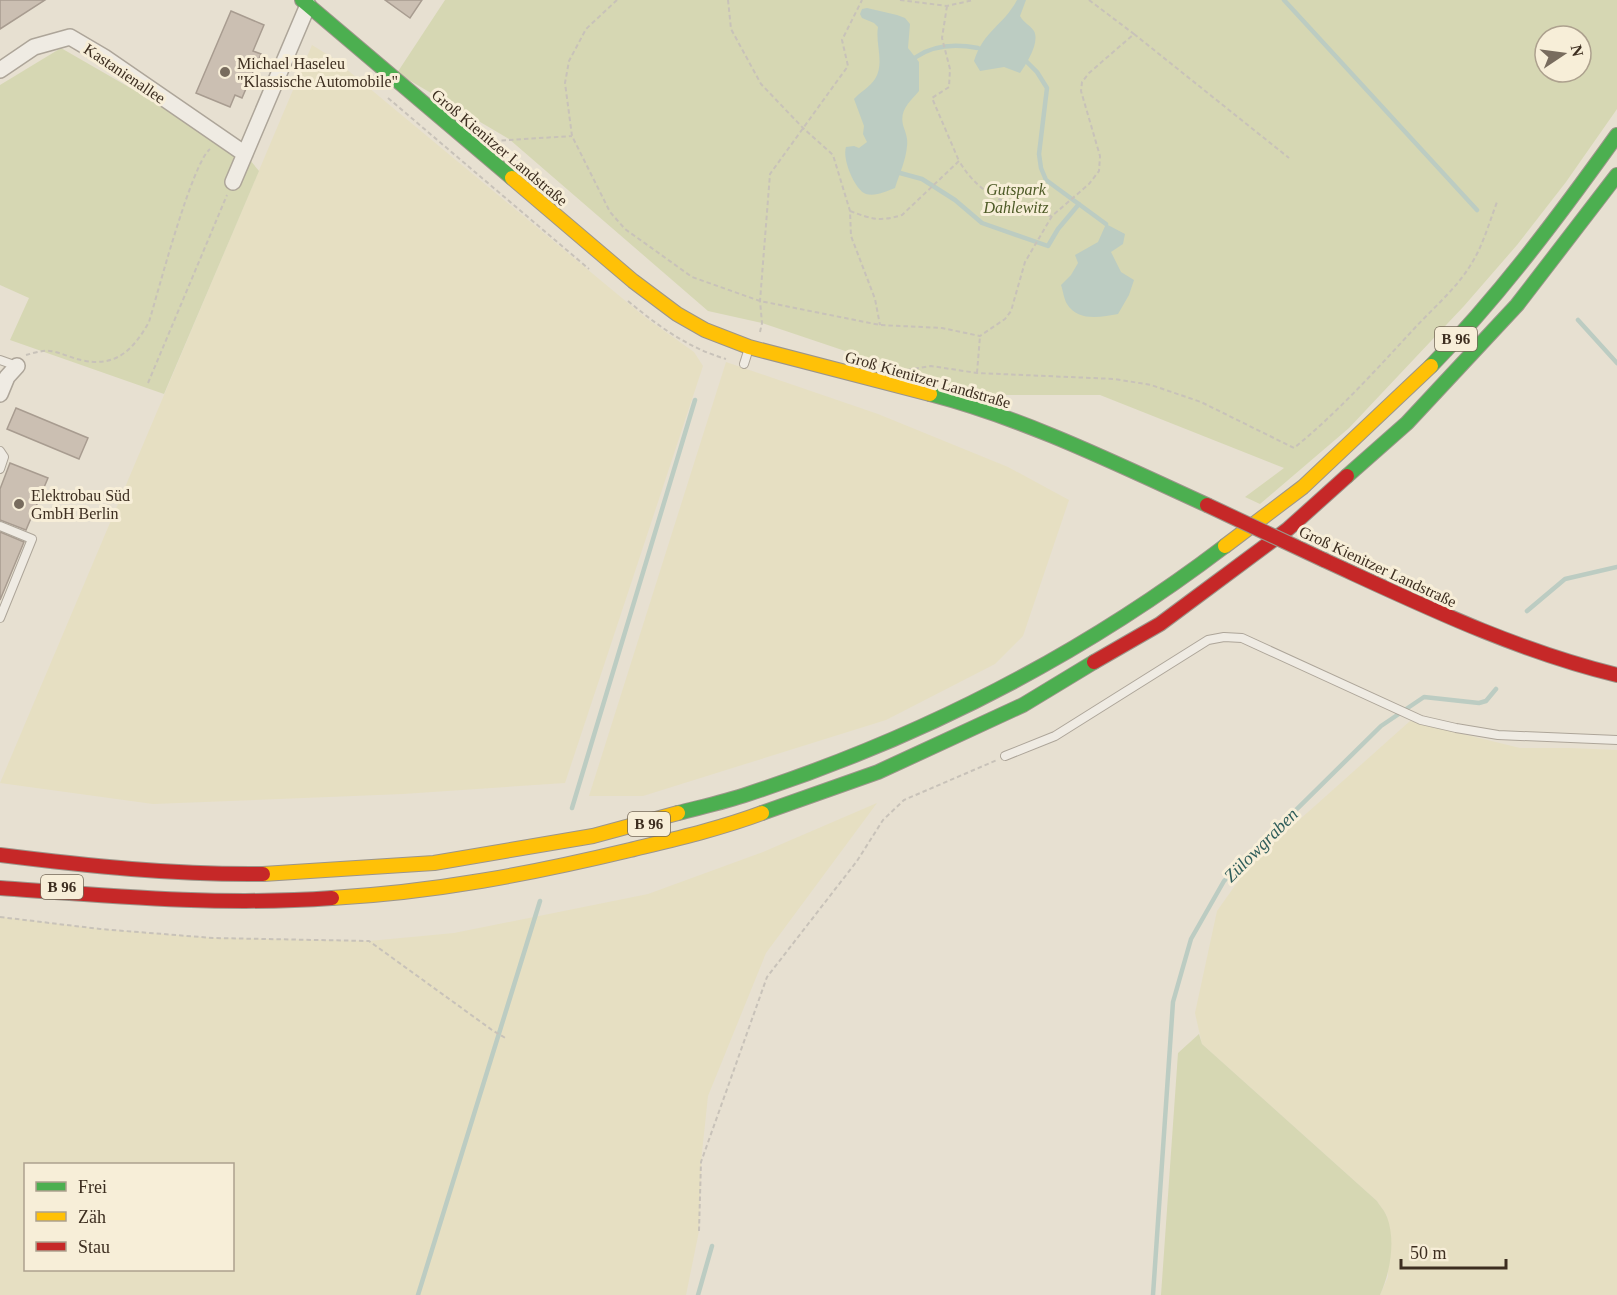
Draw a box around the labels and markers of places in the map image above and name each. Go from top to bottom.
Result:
place label: Michael Haseleu "Klassische Automobile" [237,55,398,90]
marker: Michael Haseleu "Klassische Automobile" [218,65,232,79]
place label: Elektrobau Süd GmbH Berlin [31,487,130,522]
marker: Elektrobau Süd GmbH Berlin [12,497,26,511]

